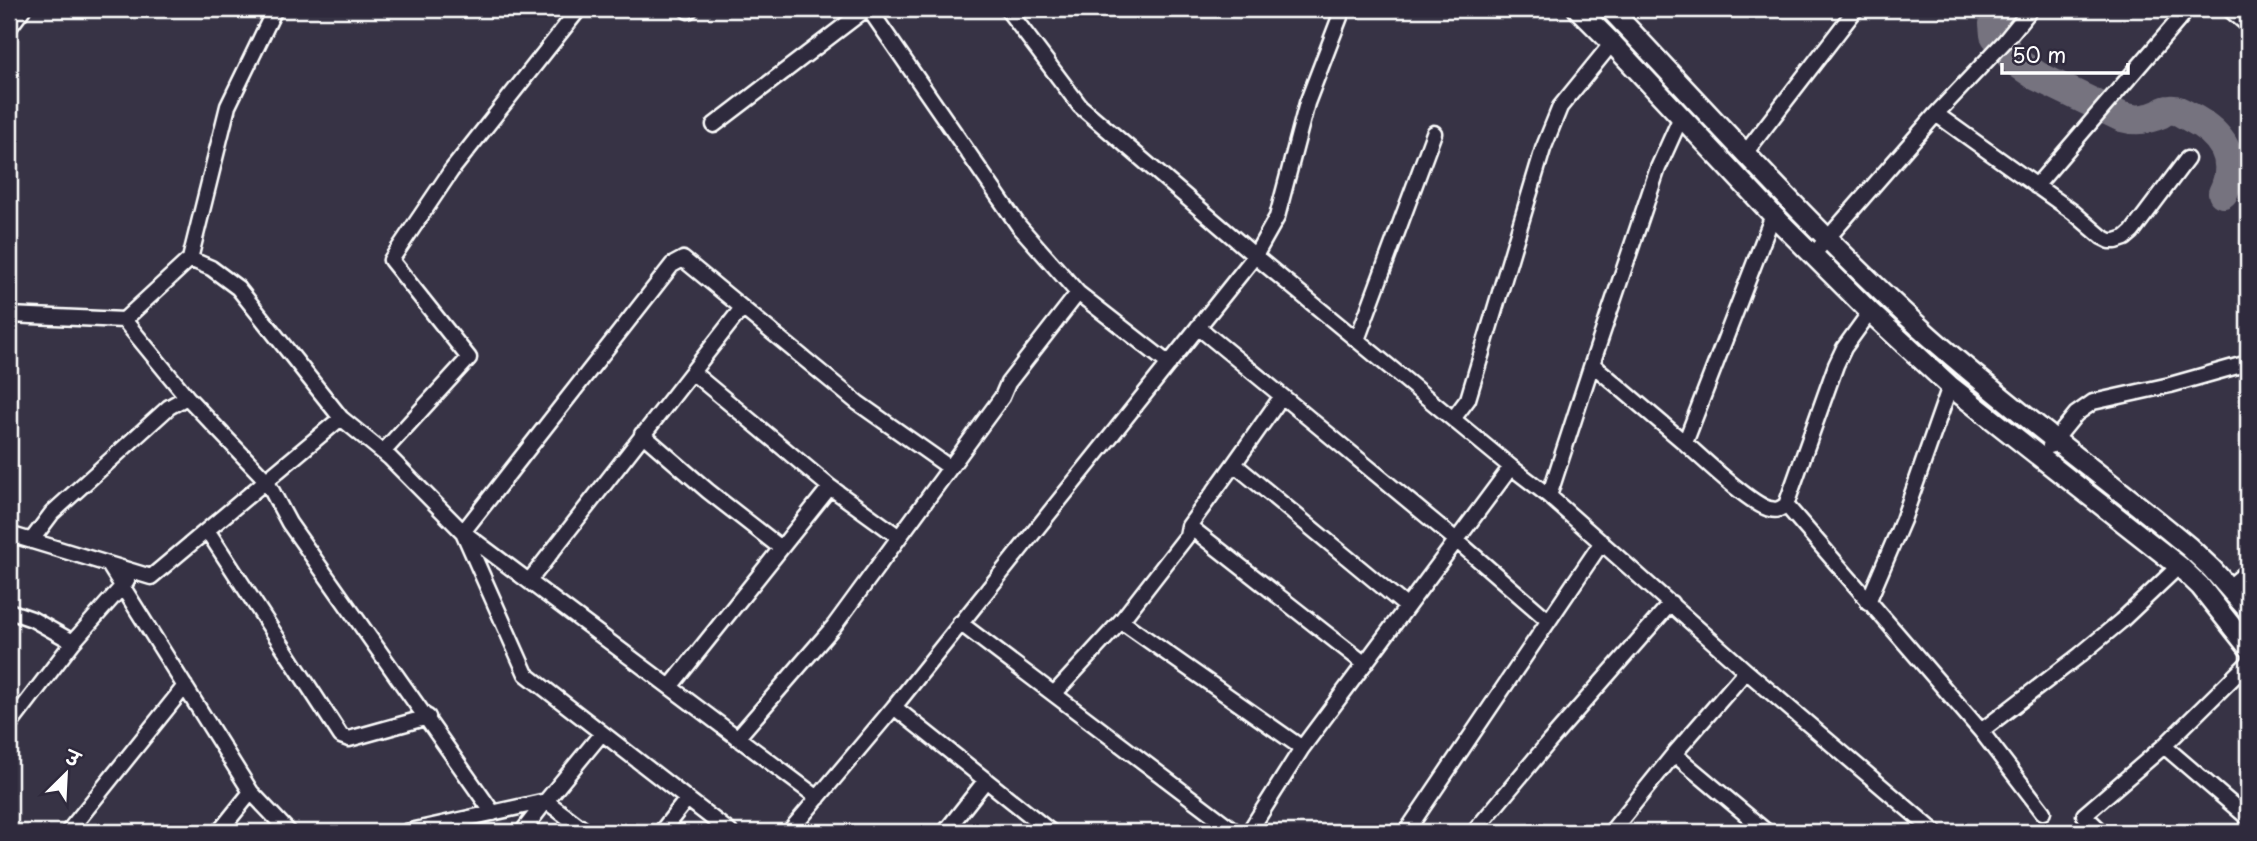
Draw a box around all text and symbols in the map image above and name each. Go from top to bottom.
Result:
scale bar [2002,32,2128,76]
text: 50 m [2012,38,2066,70]
north arrow [32,740,102,810]
text: उ [60,741,87,774]

